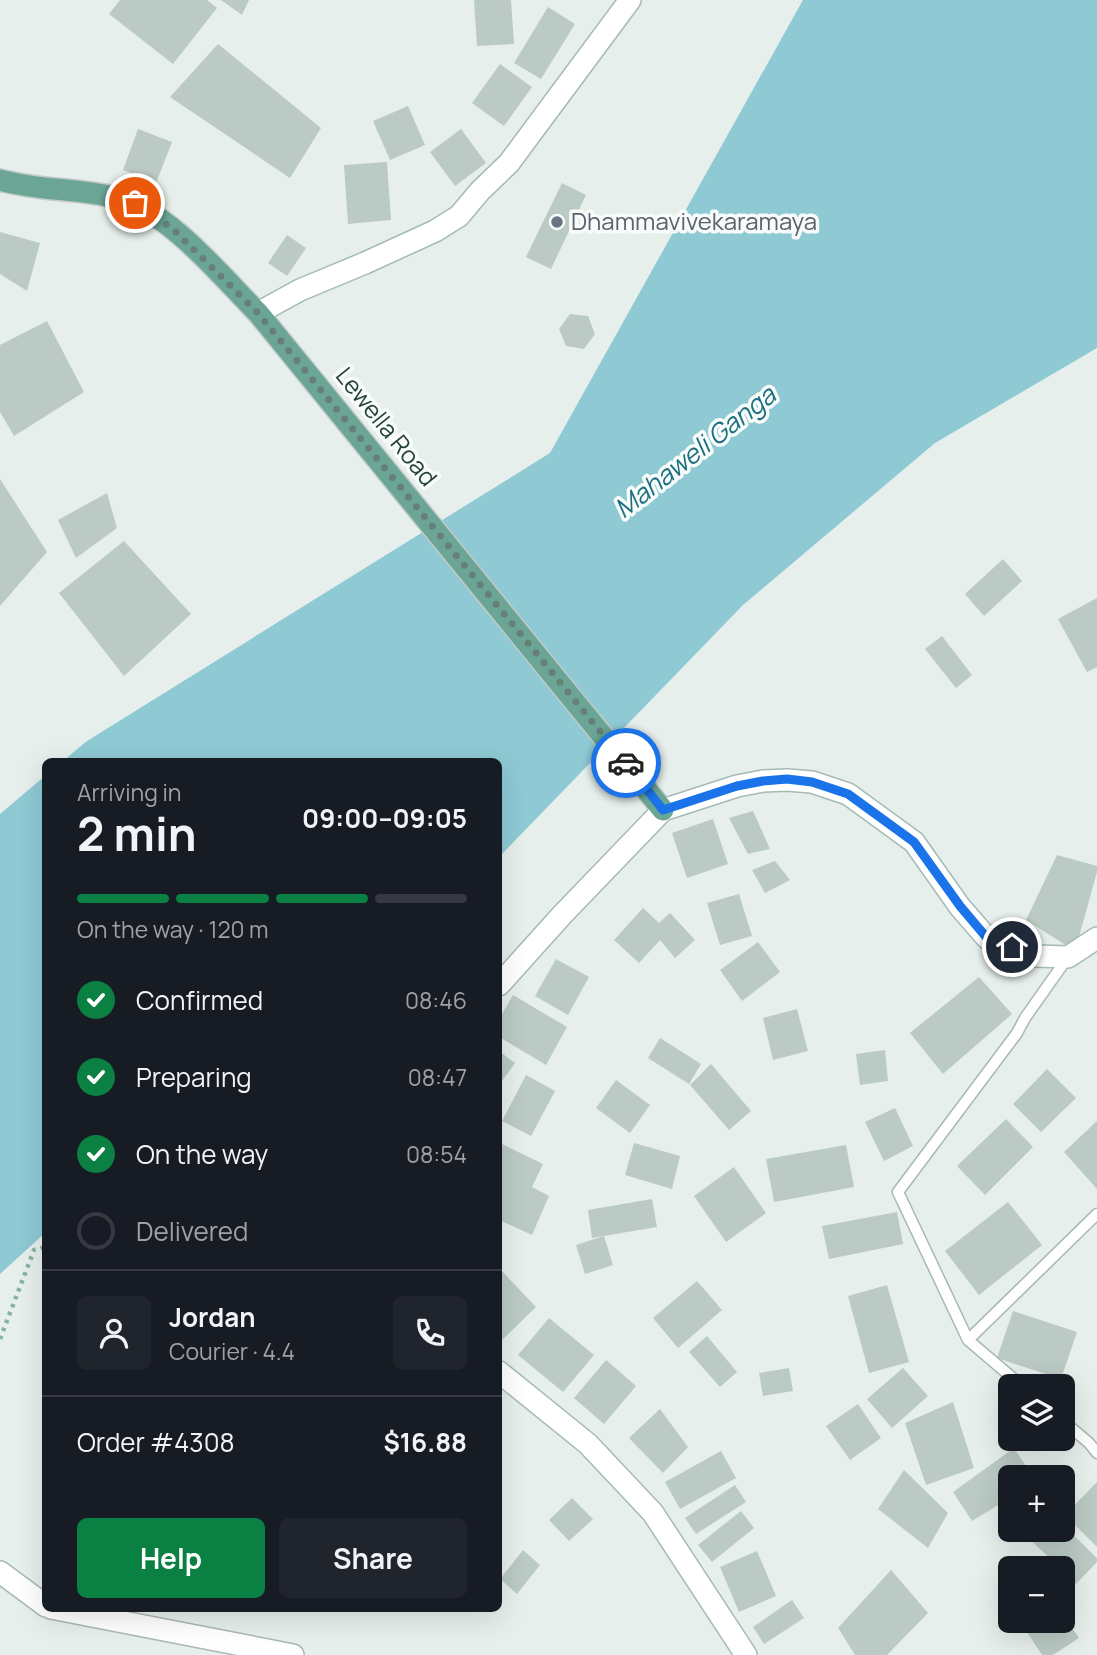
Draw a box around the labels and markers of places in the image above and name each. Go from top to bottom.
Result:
pin [105,173,165,233]
place label: Dhammavivekaramaya [571,204,817,237]
marker: Dhammavivekaramaya [549,214,565,230]
pin [982,917,1042,977]

